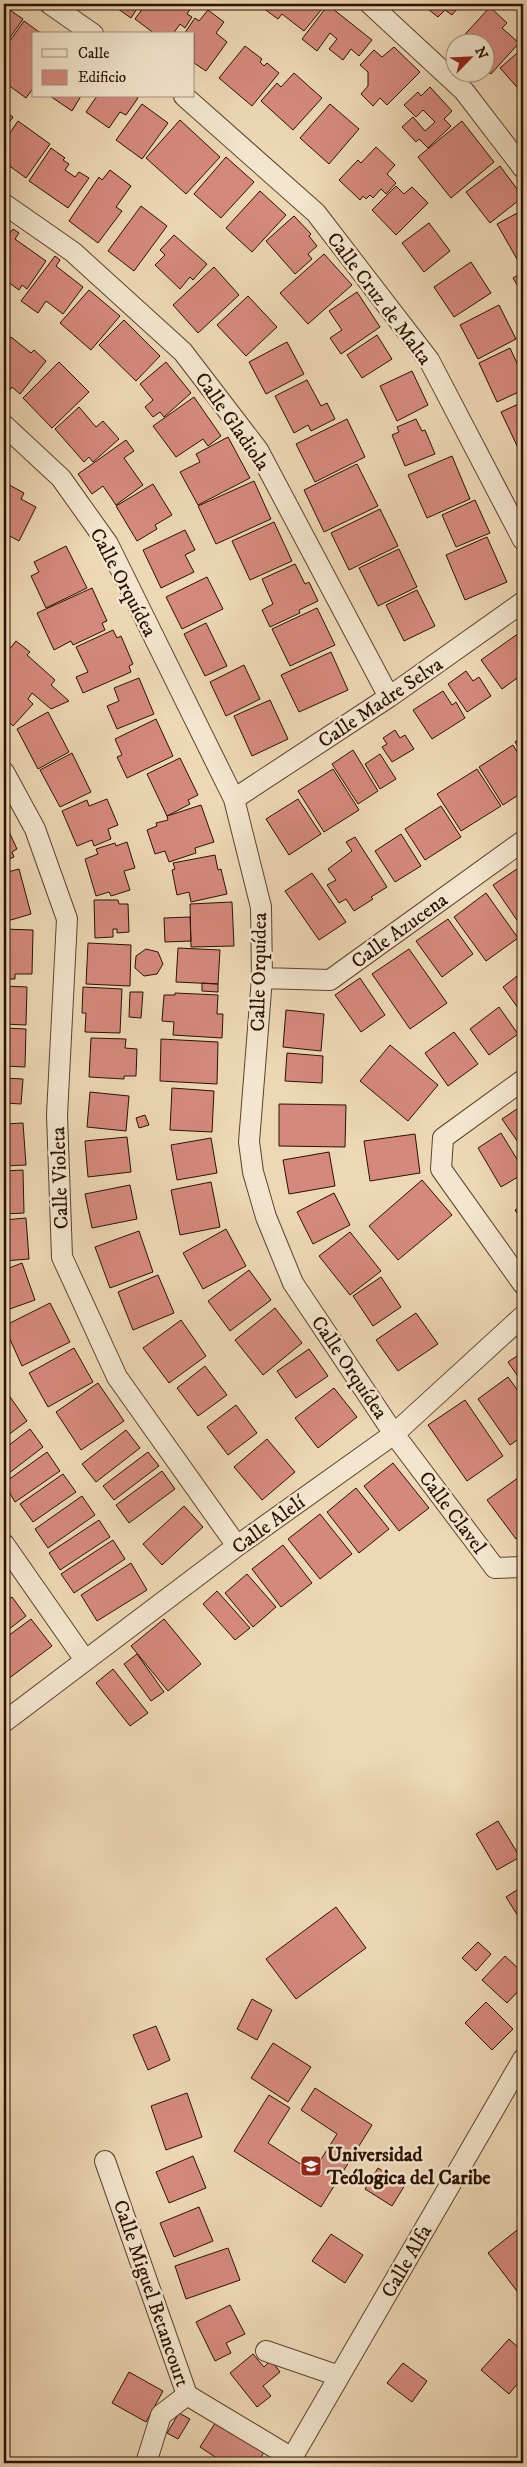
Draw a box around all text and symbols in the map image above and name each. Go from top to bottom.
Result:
legend [32,32,195,98]
north arrow [444,32,494,82]
text: Calle [78,44,110,63]
text: N [470,44,492,62]
text: Edificio [78,68,126,87]
street label: Calle Cruz de Malta [321,228,437,371]
street label: Calle Gladiola [189,368,275,476]
street label: Calle Orquídea [84,524,162,642]
street label: Calle Madre Selva [314,652,448,754]
street label: Calle Azucena [347,888,453,975]
street label: Calle Orquídea [246,912,273,1032]
street label: Calle Violeta [46,1126,75,1230]
street label: Calle Orquídea [305,1311,393,1425]
street label: Calle Clavel [413,1467,491,1559]
street label: Calle Alelí [227,1490,311,1560]
place label: Universidad Teólogica del Caribe [326,2143,491,2191]
school or university icon: Universidad Teólogica del Caribe [299,2154,323,2178]
street label: Calle Miguel Betancourt [107,2197,194,2390]
street label: Calle Alfa [376,2220,438,2303]

